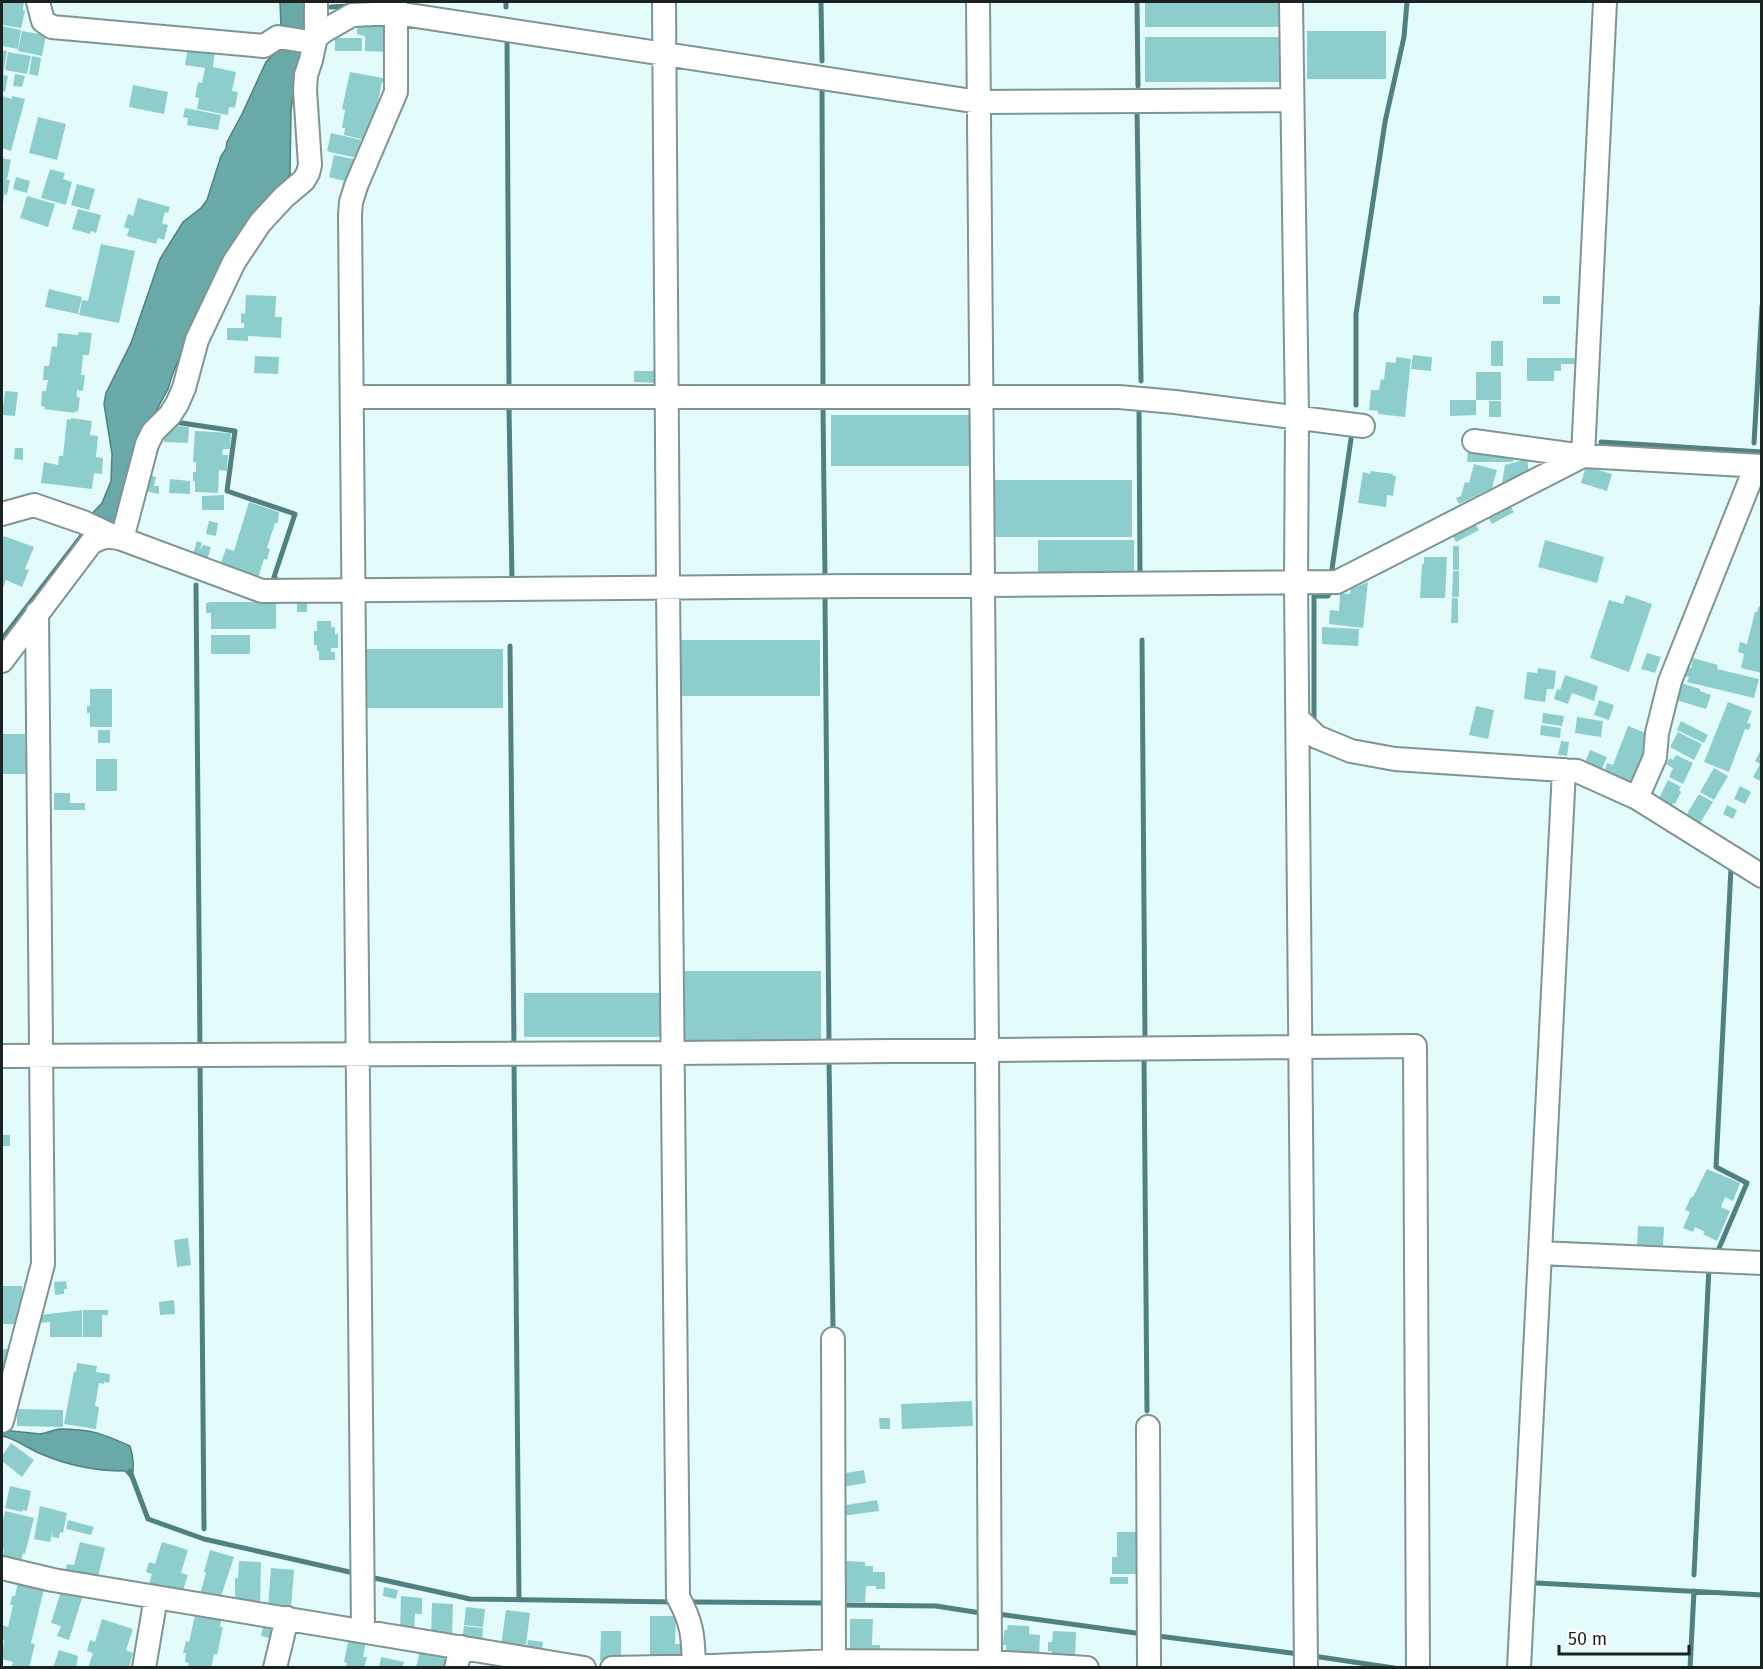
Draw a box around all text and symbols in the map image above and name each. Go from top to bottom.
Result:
scale bar [1559,1618,1690,1656]
text: 50 m [1568,1628,1607,1650]

